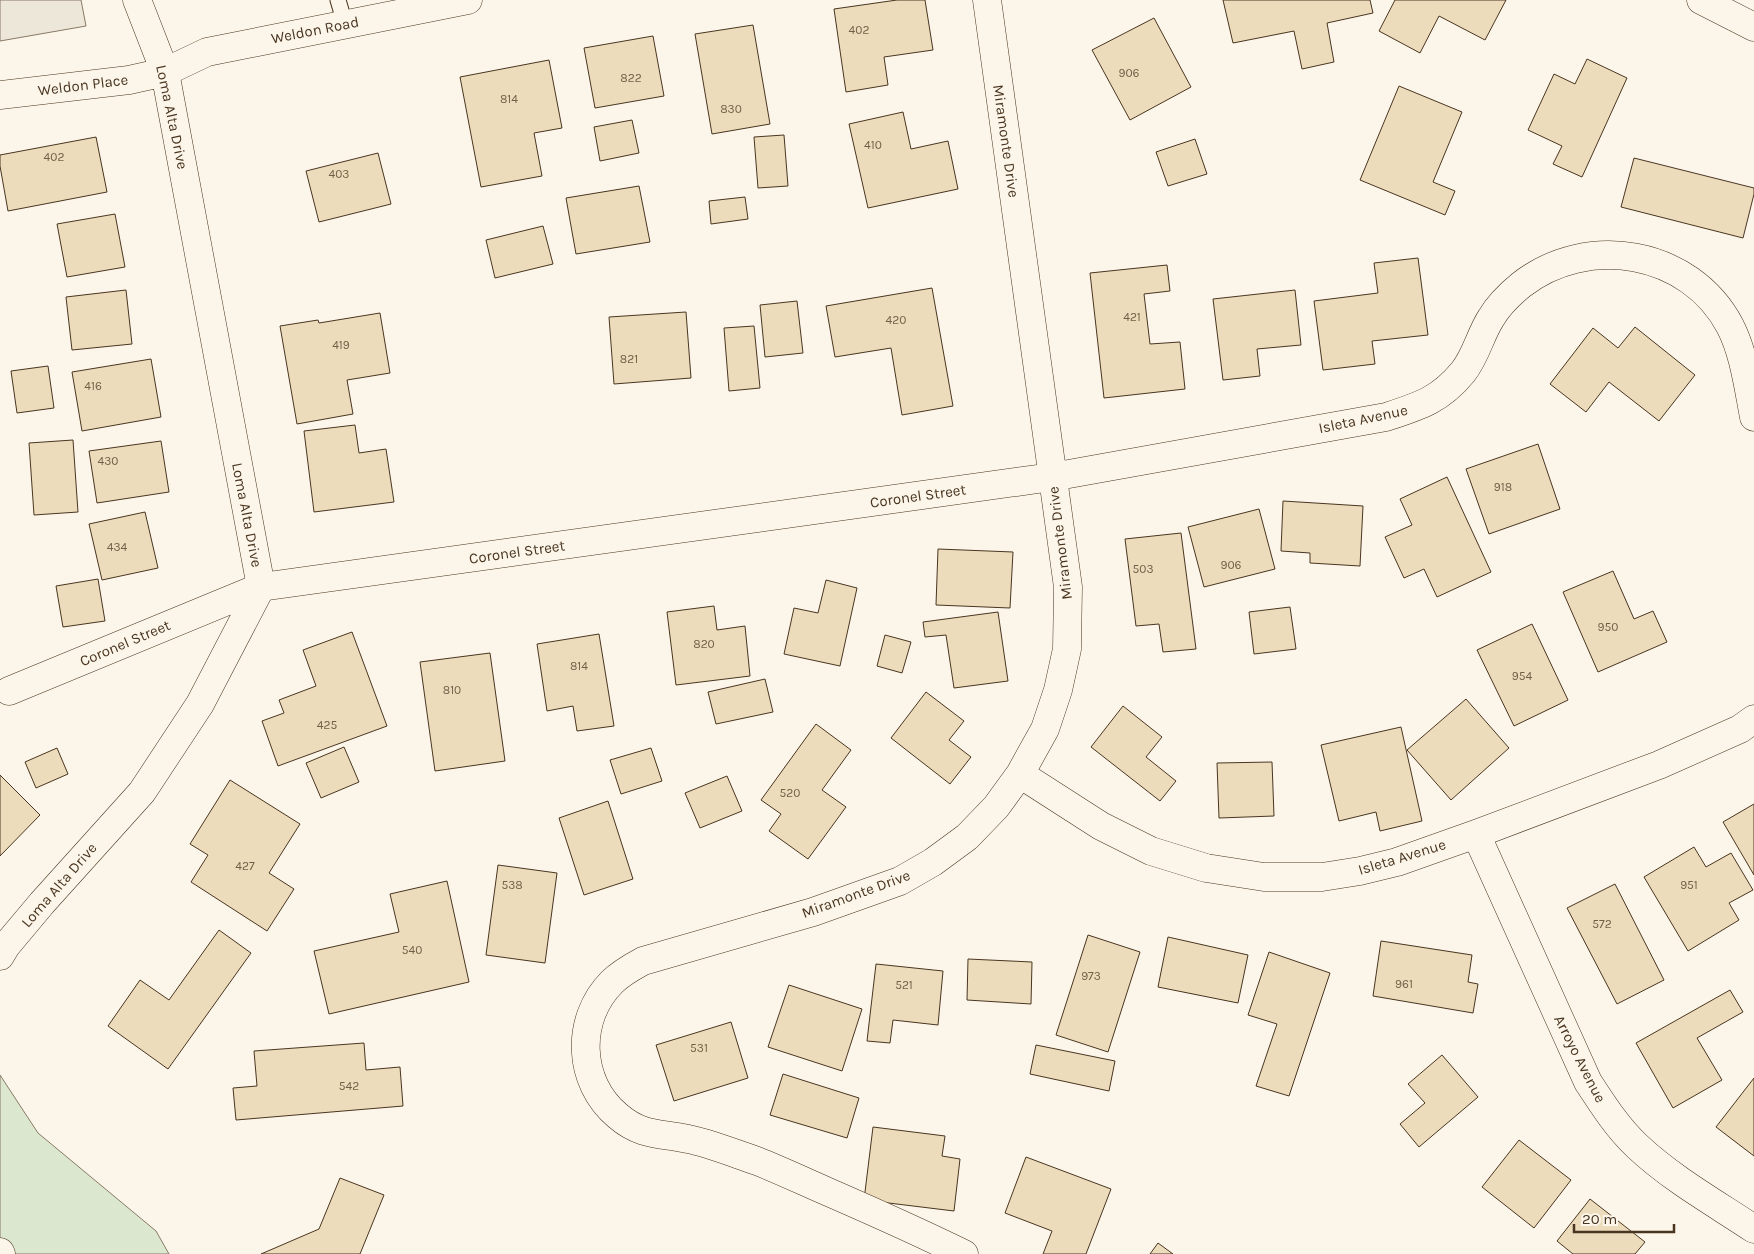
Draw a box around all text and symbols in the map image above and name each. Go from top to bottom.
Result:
street label: Weldon Road [270,13,360,47]
house number: 402 [849,23,869,37]
street label: Loma Alta Drive [152,63,192,171]
house number: 906 [1119,66,1140,80]
street label: Weldon Place [37,71,129,99]
house number: 822 [620,71,642,85]
street label: Miramonte Drive [989,83,1023,199]
house number: 814 [500,92,518,106]
house number: 830 [720,102,742,116]
house number: 410 [864,138,882,152]
house number: 402 [44,150,64,164]
house number: 403 [329,167,349,181]
house number: 421 [1123,310,1141,324]
house number: 420 [886,313,906,327]
house number: 419 [332,338,350,352]
house number: 821 [620,352,638,366]
house number: 416 [84,379,102,393]
street label: Isleta Avenue [1317,401,1409,437]
house number: 430 [98,454,118,468]
street label: Loma Alta Drive [228,461,266,569]
street label: Coronel Street [869,480,967,512]
house number: 918 [1494,480,1512,494]
street label: Miramonte Drive [1044,485,1076,601]
street label: Coronel Street [468,536,566,568]
house number: 434 [107,540,128,554]
house number: 906 [1221,558,1242,572]
house number: 503 [1133,562,1153,576]
street label: Coronel Street [77,616,173,670]
house number: 950 [1598,620,1618,634]
house number: 820 [693,637,715,651]
house number: 814 [570,659,588,673]
house number: 954 [1512,669,1533,683]
house number: 810 [443,683,461,697]
house number: 425 [317,718,337,732]
house number: 520 [780,786,800,800]
street label: Isleta Avenue [1356,835,1448,879]
street label: Loma Alta Drive [17,839,101,931]
house number: 427 [235,859,255,873]
street label: Miramonte Drive [799,866,913,922]
house number: 538 [501,878,523,892]
house number: 951 [1680,878,1698,892]
house number: 572 [1592,917,1612,931]
house number: 540 [402,943,422,957]
house number: 973 [1081,969,1101,983]
house number: 961 [1395,977,1413,991]
house number: 521 [895,978,913,992]
street label: Arroyo Avenue [1550,1012,1610,1106]
house number: 531 [690,1041,708,1055]
house number: 542 [339,1079,359,1093]
scale bar [1574,1202,1674,1234]
text: 20 m [1582,1210,1617,1228]

